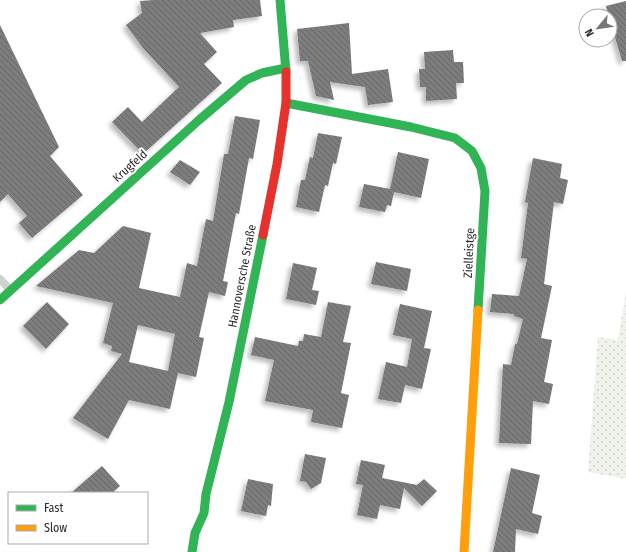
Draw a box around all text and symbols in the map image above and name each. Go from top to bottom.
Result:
north arrow [578,8,618,48]
text: N [582,27,597,39]
street label: Krugfeld [110,147,150,185]
street label: Hannoversche Straße [225,223,259,329]
street label: Zielleistge [461,228,477,278]
legend [8,492,148,544]
text: Fast [44,501,63,515]
text: Slow [44,521,67,535]

